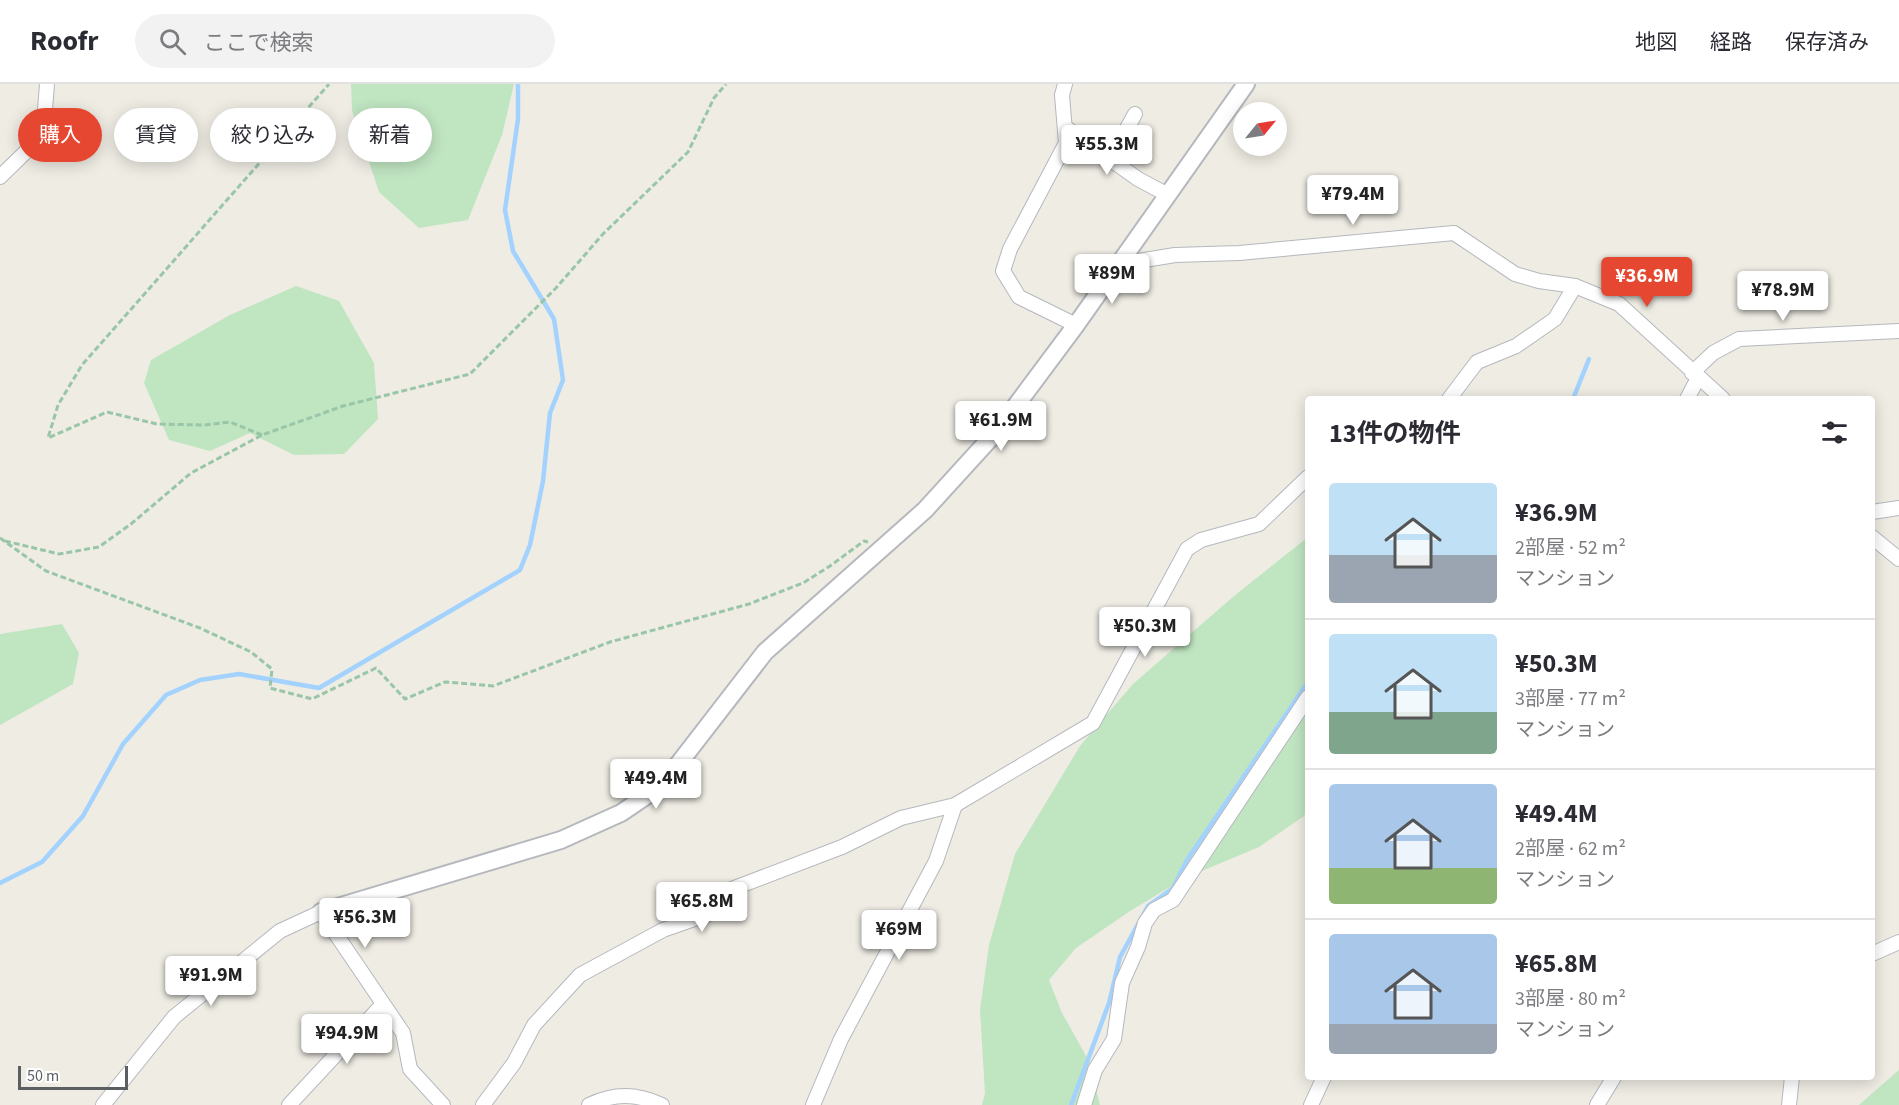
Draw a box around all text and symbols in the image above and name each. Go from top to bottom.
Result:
search box [135,14,555,68]
text: Roofr [30,21,99,61]
icon: search [156,25,189,58]
text: ここで検索 [204,27,314,59]
text: 地図 [1635,27,1677,57]
text: 経路 [1710,27,1752,57]
text: 保存済み [1785,27,1869,57]
north arrow [1233,102,1287,156]
map controls [1233,102,1287,156]
chip: 購入 [18,108,102,162]
chip: 賃貸 [114,108,198,162]
chip: 絞り込み [210,108,336,162]
chip: 新着 [348,108,432,162]
pin: ¥55.3M [1058,125,1156,176]
text: ¥55.3M [1075,130,1139,158]
pin: ¥79.4M [1304,175,1402,226]
text: ¥79.4M [1321,180,1385,208]
pin: ¥89M [1076,254,1148,305]
pin: ¥36.9M [1598,257,1696,308]
text: ¥89M [1089,259,1135,287]
text: ¥36.9M [1615,262,1679,290]
pin: ¥78.9M [1734,271,1832,322]
text: ¥78.9M [1751,276,1815,304]
pin: ¥61.9M [952,401,1050,452]
text: ¥61.9M [969,406,1033,434]
text: 13件の物件 [1329,415,1460,452]
icon: filters [1818,416,1851,449]
text: ¥36.9M [1515,494,1598,531]
icon: home [1377,507,1449,579]
text: 2部屋 · 52 m² [1515,534,1626,562]
text: マンション [1515,565,1615,593]
pin: ¥50.3M [1096,607,1194,658]
text: ¥50.3M [1113,612,1177,640]
text: ¥50.3M [1515,645,1598,682]
icon: home [1377,658,1449,730]
text: 3部屋 · 77 m² [1515,685,1626,713]
text: マンション [1515,716,1615,744]
pin: ¥49.4M [607,759,705,810]
text: ¥49.4M [624,764,688,792]
text: ¥49.4M [1515,795,1598,832]
icon: home [1377,808,1449,880]
text: 2部屋 · 62 m² [1515,835,1626,863]
text: マンション [1515,866,1615,894]
pin: ¥65.8M [653,882,751,933]
text: ¥65.8M [670,887,734,915]
pin: ¥56.3M [316,898,414,949]
text: ¥56.3M [333,903,397,931]
pin: ¥69M [863,910,935,961]
text: ¥69M [876,915,922,943]
text: ¥65.8M [1515,945,1598,982]
pin: ¥91.9M [162,956,260,1007]
icon: home [1377,958,1449,1030]
text: ¥91.9M [179,961,243,989]
text: 3部屋 · 80 m² [1515,985,1626,1013]
pin: ¥94.9M [298,1014,396,1065]
text: マンション [1515,1016,1615,1044]
text: ¥94.9M [315,1019,379,1047]
scale bar [18,1063,128,1090]
text: 50 m [27,1065,59,1087]

